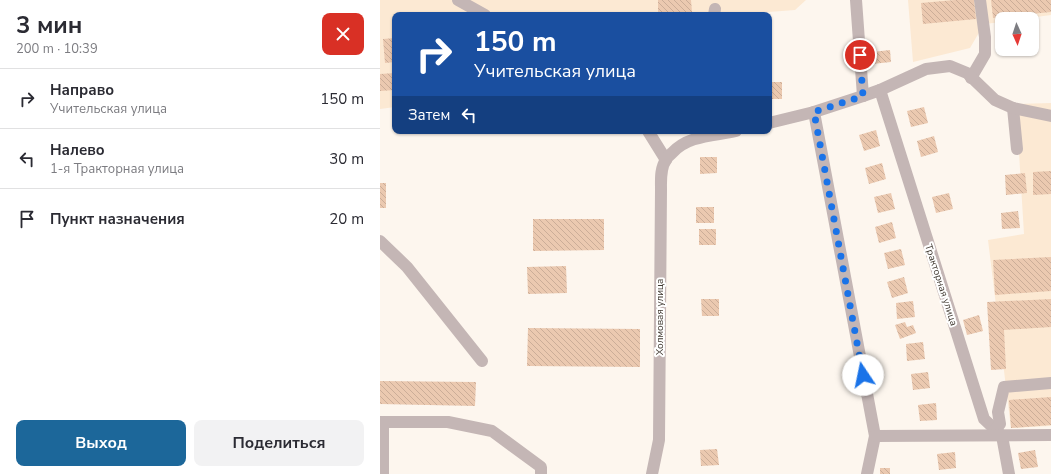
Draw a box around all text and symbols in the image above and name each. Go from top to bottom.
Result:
text: 3 мин [16,9,82,41]
north arrow [995,12,1039,56]
map controls [995,12,1039,56]
button: close [322,13,364,55]
text: 150 m [474,23,557,61]
icon: right [408,28,460,80]
pin [843,38,877,72]
text: 200 m · 10:39 [16,40,98,58]
icon: arrive [849,44,871,66]
text: Учительская улица [474,59,636,83]
text: Направо [50,80,114,100]
icon: right [16,88,38,110]
text: 150 m [320,89,364,109]
text: Учительская улица [50,100,167,118]
icon: left [458,104,480,126]
text: Затем [408,105,450,125]
text: Налево [50,140,105,160]
icon: left [16,148,38,170]
text: 30 m [329,149,364,169]
text: 1-я Тракторная улица [50,160,184,178]
icon: arrive [16,208,38,230]
text: Пункт назначения [50,209,185,229]
text: 20 m [329,209,364,229]
street label: Тракторная улица [921,242,961,328]
street label: Холмовая улица [653,279,667,355]
position arrow [842,354,884,396]
button: Выход [16,420,186,466]
button: Поделиться [194,420,364,466]

